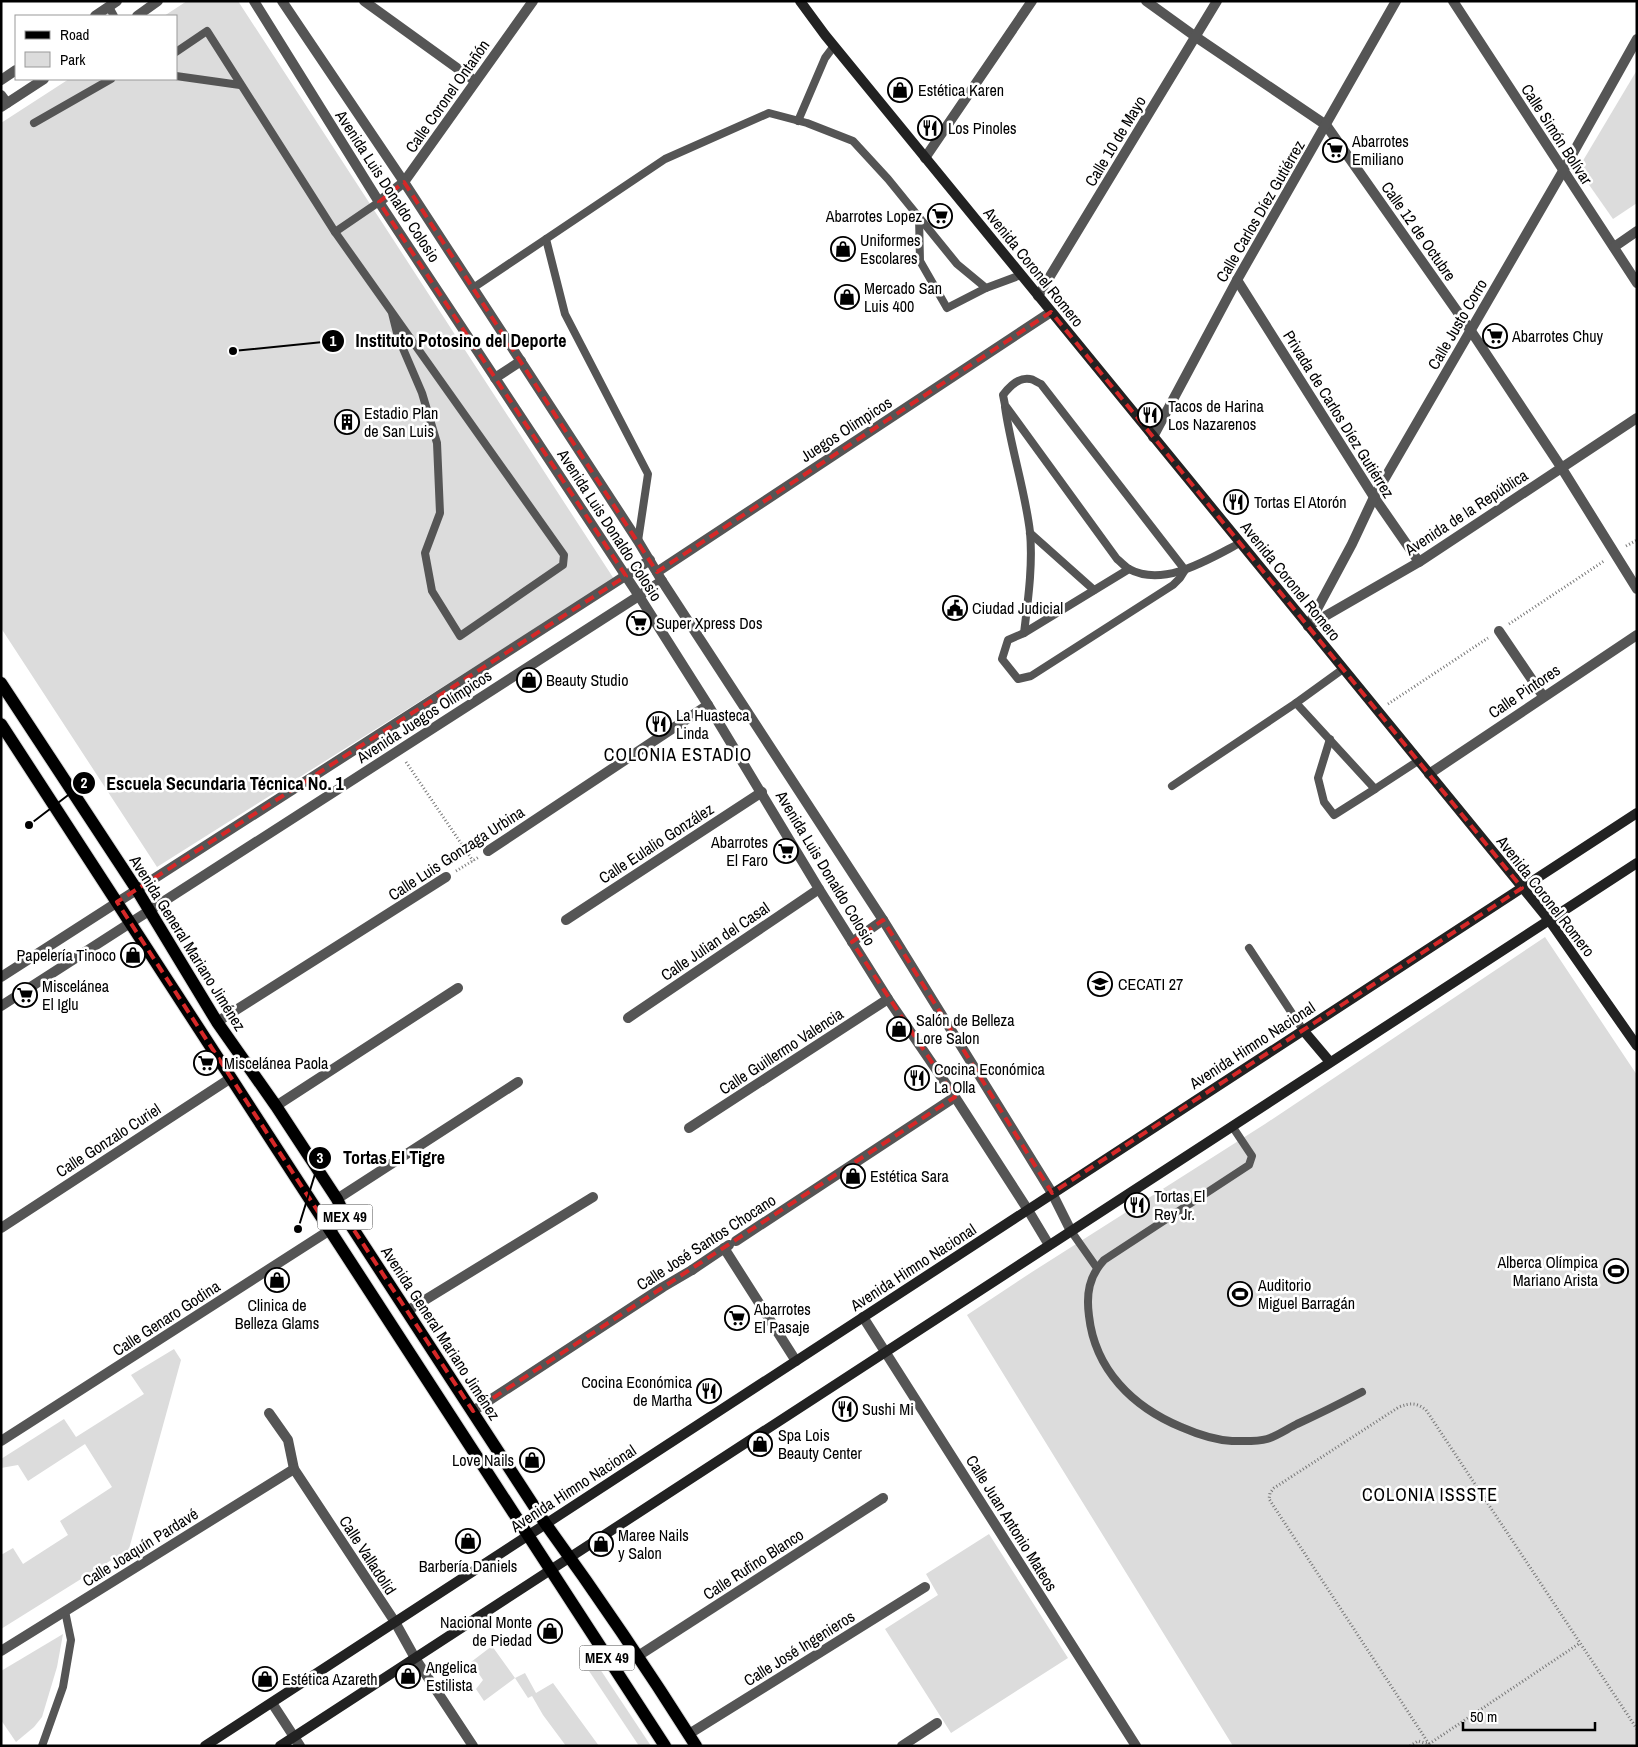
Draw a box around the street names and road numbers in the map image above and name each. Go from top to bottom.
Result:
street label: Calle Coronel Ontañón [400,35,494,157]
street label: Calle Simón Bolívar [1516,79,1598,189]
street label: Calle 10 de Mayo [1079,92,1151,190]
street label: Avenida Luis Donaldo Colosio [330,105,445,266]
street label: Calle Carlos Díez Gutiérrez [1210,136,1310,286]
street label: Calle 12 de Octubre [1377,177,1461,285]
street label: Avenida Coronel Romero [978,202,1089,331]
street label: Calle Justo Corro [1422,275,1492,373]
street label: Privada de Carlos Díez Gutiérrez [1278,326,1400,502]
street label: Juegos Olimpicos [796,391,896,467]
street label: Avenida Luis Donaldo Colosio [552,444,667,605]
street label: Avenida de la República [1399,464,1532,561]
street label: Avenida Coronel Romero [1235,516,1346,645]
street label: Calle Pintores [1484,659,1564,723]
street label: Avenida Juegos Olímpicos [352,664,496,768]
street label: Avenida Luis Donaldo Colosio [770,786,881,950]
street label: Calle Eulalio González [594,797,718,888]
street label: Calle Luis Gonzaga Urbina [384,800,529,905]
street label: Avenida Coronel Romero [1491,830,1600,961]
street label: Avenida General Mariano Jiménez [124,850,251,1035]
street label: Calle Julian del Casal [656,896,774,986]
street label: Avenida Himno Nacional [1184,996,1319,1094]
street label: Calle Guillermo Valencia [715,1002,848,1099]
street label: Calle Gonzalo Curiel [51,1098,165,1182]
street label: Calle José Santos Chocano [632,1189,780,1295]
road number: MEX 49 [318,1204,372,1230]
street label: Avenida Himno Nacional [845,1218,980,1316]
street label: Avenida General Mariano Jiménez [376,1241,506,1425]
street label: Calle Genaro Godina [108,1275,225,1361]
street label: Avenida Himno Nacional [505,1439,640,1537]
street label: Calle Juan Antonio Mateos [961,1451,1063,1595]
street label: Calle Joaquín Pardavé [78,1502,202,1592]
street label: Calle Valladolid [334,1511,402,1599]
street label: Calle Rufino Blanco [698,1523,808,1605]
street label: Calle José Ingenieros [739,1605,859,1691]
road number: MEX 49 [580,1646,634,1670]

